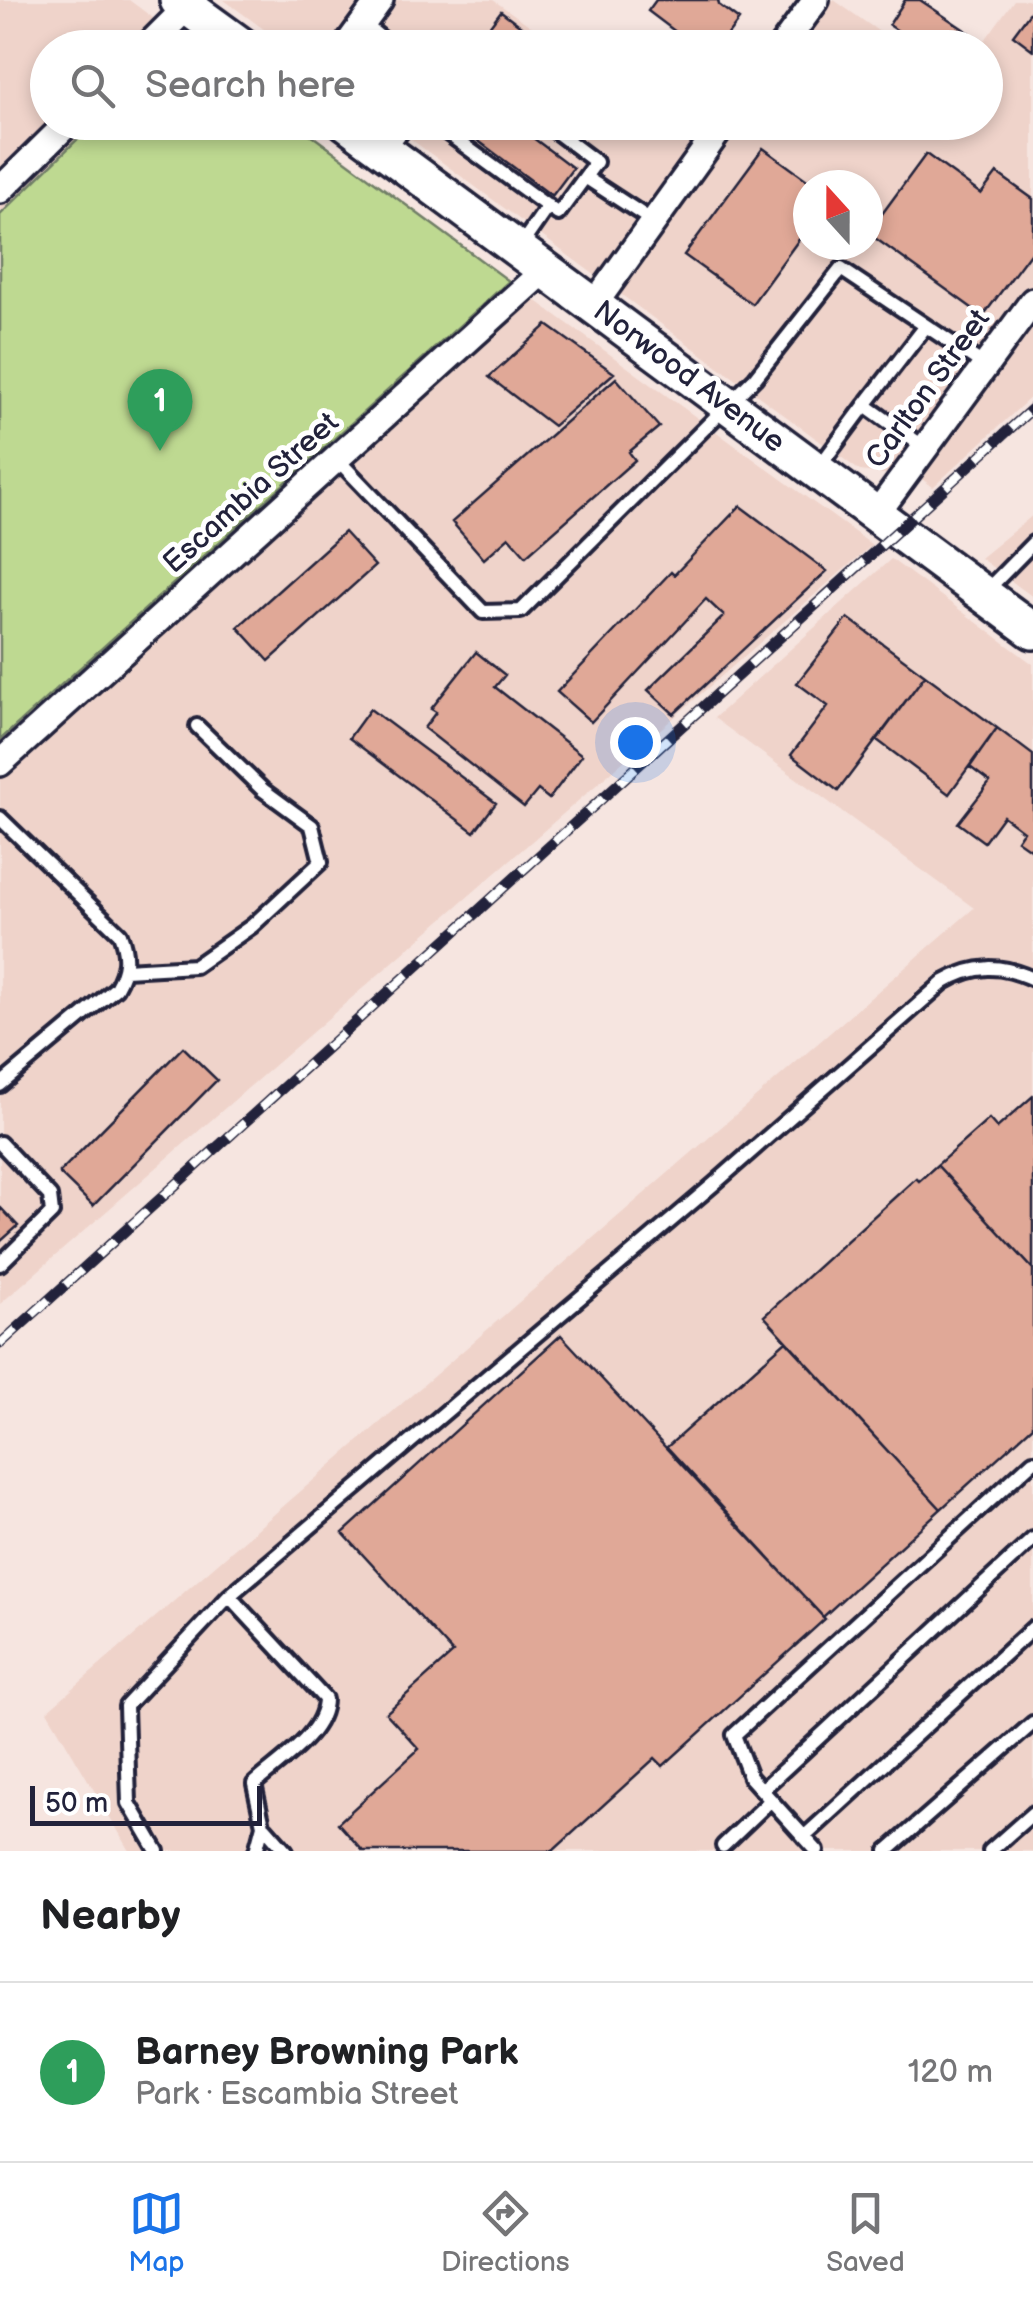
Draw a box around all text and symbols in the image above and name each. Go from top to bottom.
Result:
search box [30,30,1003,140]
icon: search [65,58,120,113]
text: Search here [145,63,356,108]
north arrow [793,170,883,260]
street label: Norwood Avenue [586,293,792,461]
street label: Carlton Street [858,302,998,476]
pin: 1 [128,368,192,451]
street label: Escambia Street [156,405,346,581]
your location [610,717,661,768]
scale bar [30,1781,262,1826]
text: 50 m [45,1787,108,1820]
text: Nearby [40,1891,180,1942]
text: Barney Browning Park [135,2030,518,2075]
text: 1 [66,2053,79,2092]
text: 120 m [908,2053,993,2092]
text: Park · Escambia Street [135,2075,458,2114]
tab: Map [128,2186,185,2279]
tab: Directions [441,2186,570,2279]
tab: Saved [826,2186,905,2279]

